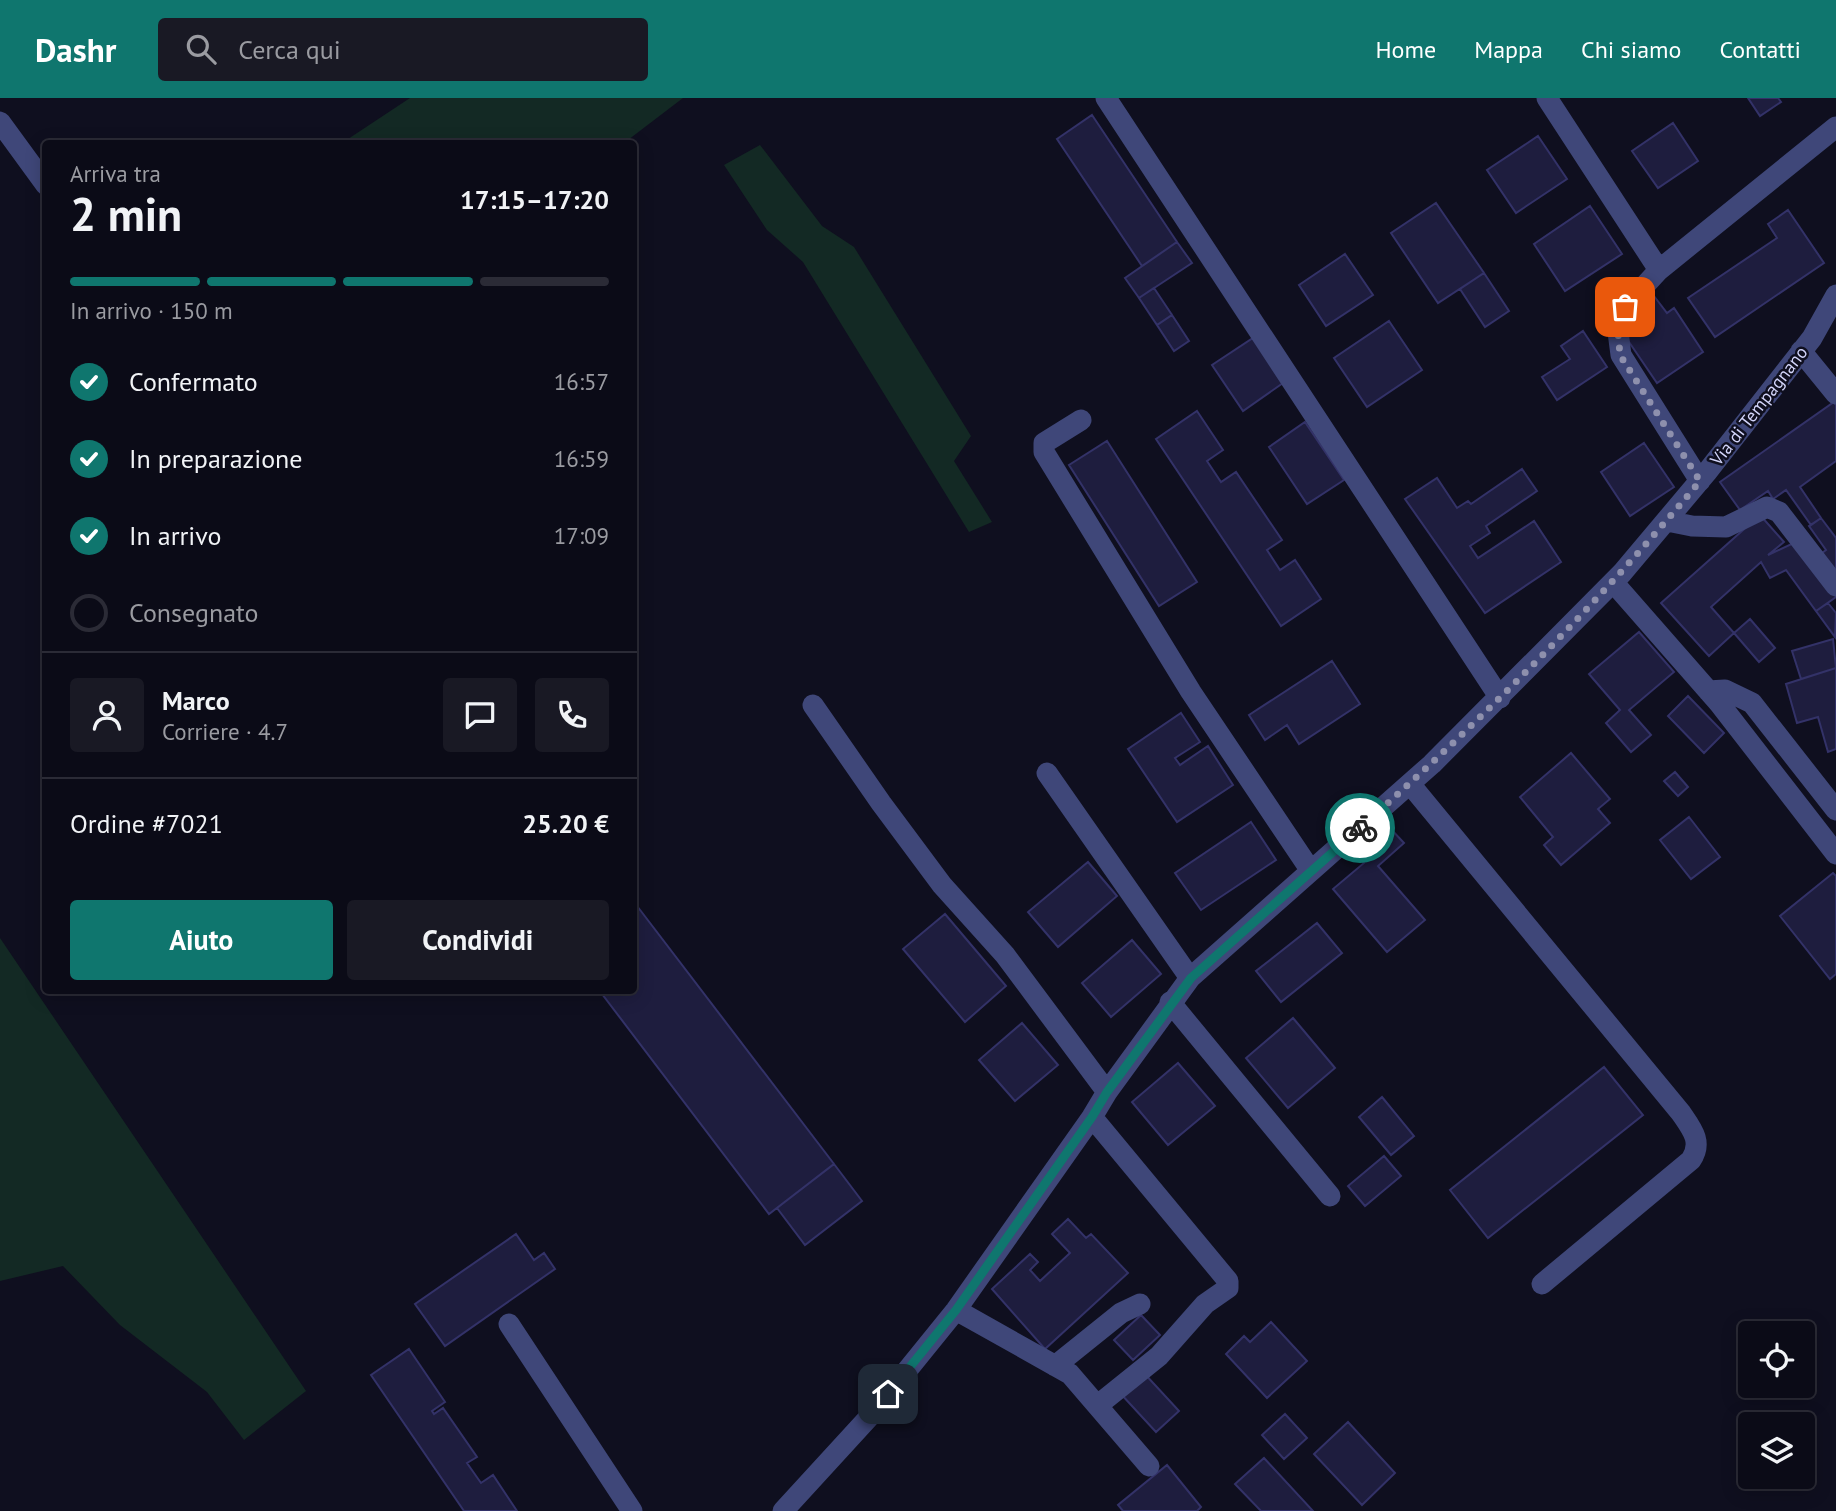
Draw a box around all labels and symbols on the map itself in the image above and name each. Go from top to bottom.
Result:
pin [1595,277,1655,337]
street label: Via di Tempagnano [1704,341,1812,471]
courier [1325,793,1395,863]
pin [858,1364,918,1424]

